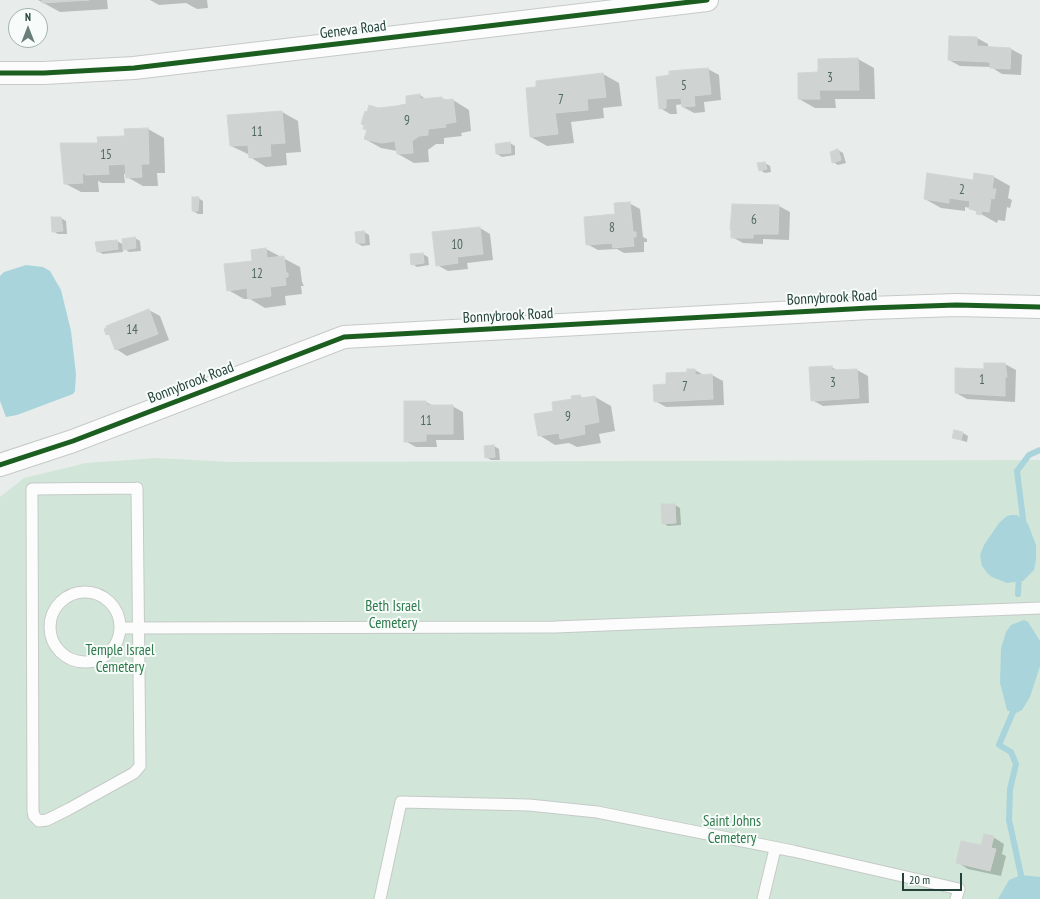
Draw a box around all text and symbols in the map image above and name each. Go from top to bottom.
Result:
north arrow [8,8,48,48]
text: N [25,10,31,24]
street label: Geneva Road [319,17,387,43]
house number: 3 [827,70,833,86]
house number: 5 [681,78,687,94]
house number: 7 [558,92,564,108]
house number: 9 [404,113,410,129]
house number: 11 [251,124,263,140]
house number: 15 [100,147,112,163]
house number: 2 [959,182,965,198]
house number: 6 [751,212,757,228]
house number: 8 [609,220,615,236]
house number: 10 [451,237,463,253]
house number: 12 [251,266,263,282]
street label: Bonnybrook Road [786,287,878,309]
street label: Bonnybrook Road [462,305,554,327]
house number: 14 [126,322,138,338]
street label: Bonnybrook Road [146,358,236,408]
house number: 1 [979,372,985,388]
house number: 3 [830,375,836,391]
house number: 7 [682,379,688,395]
house number: 9 [565,409,571,425]
house number: 11 [420,413,432,429]
park label: Beth Israel Cemetery [365,598,421,633]
park label: Temple Israel Cemetery [86,642,154,677]
park label: Saint Johns Cemetery [703,813,761,848]
scale bar [904,865,964,891]
text: 20 m [909,872,930,887]

